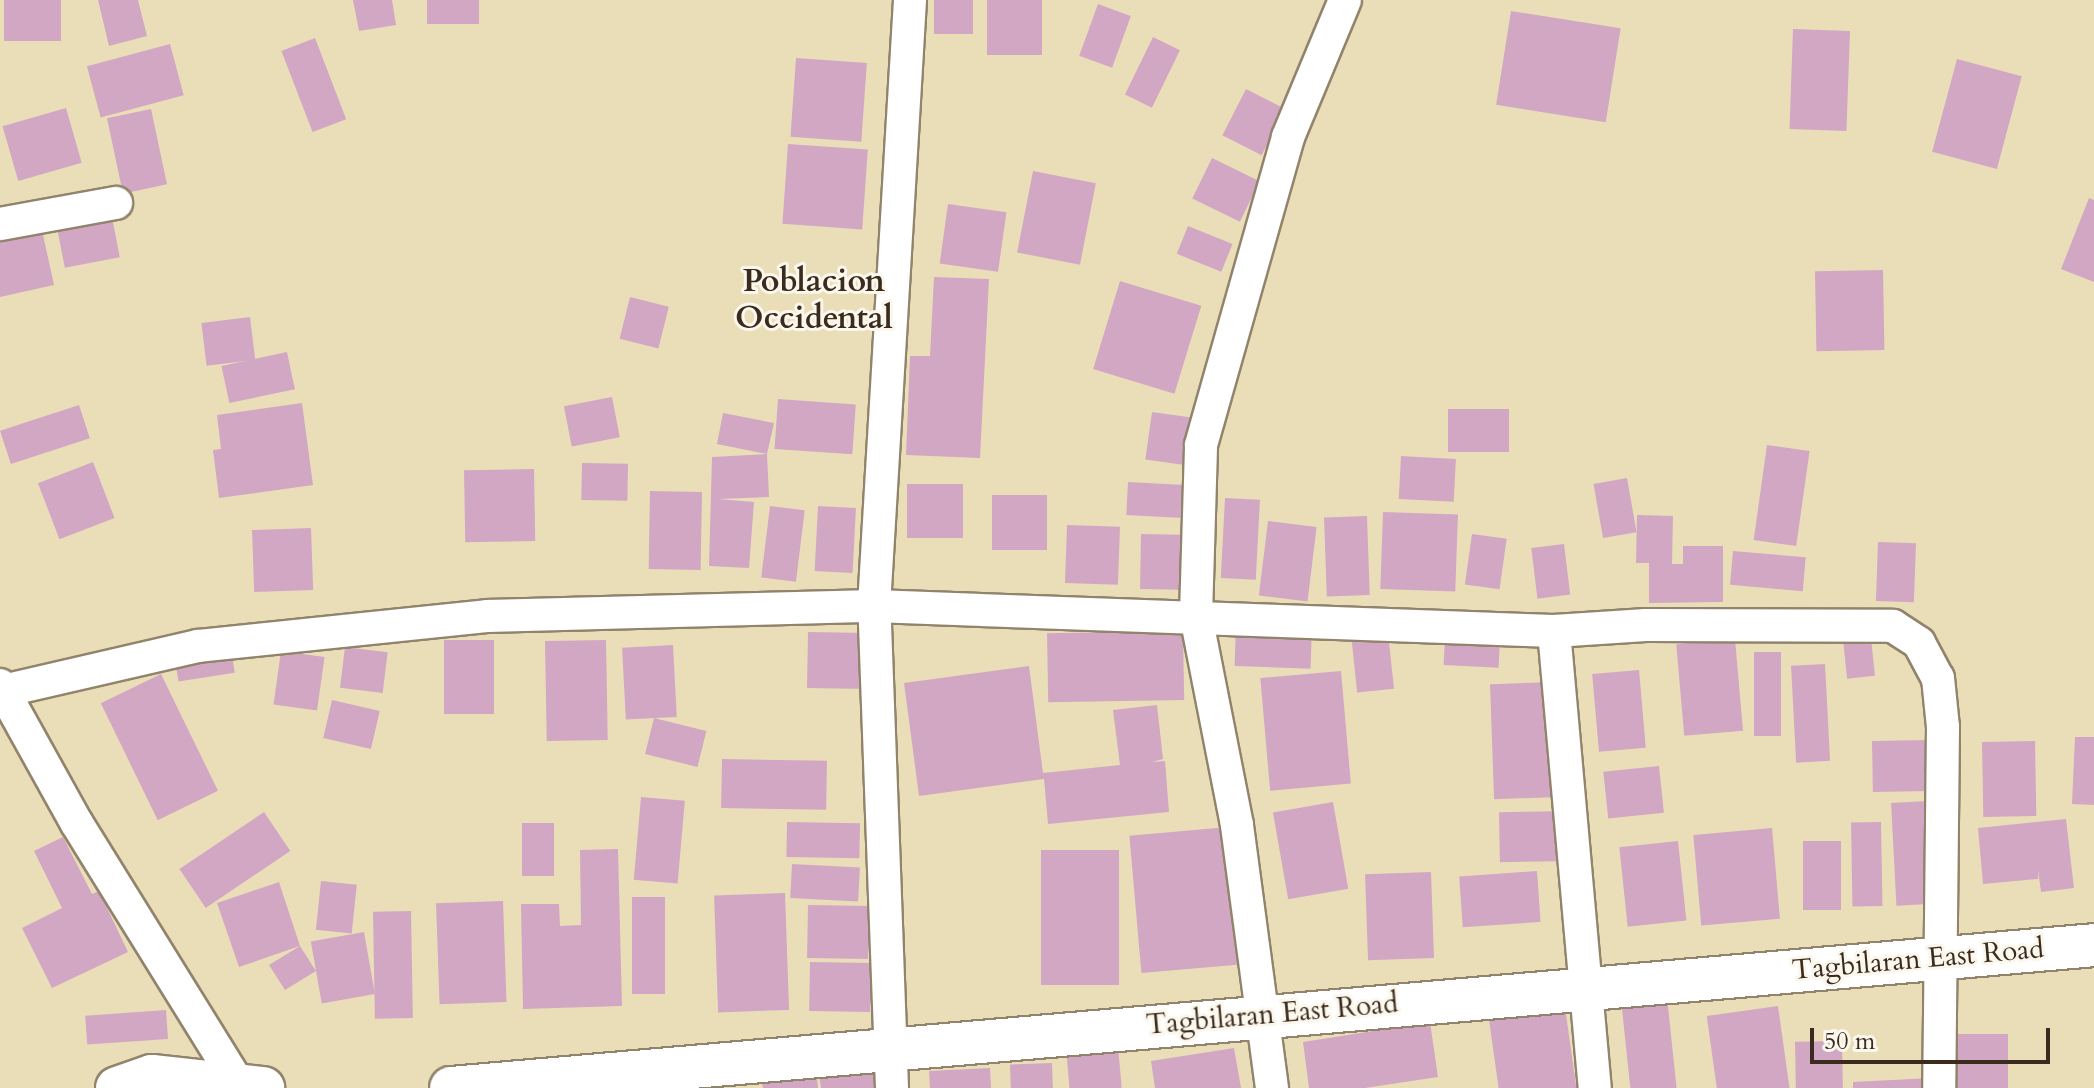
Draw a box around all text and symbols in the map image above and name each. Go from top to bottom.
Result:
district label: Poblacion Occidental [735,263,893,338]
street label: Tagbilaran East Road [1791,931,2045,987]
street label: Tagbilaran East Road [1145,986,1399,1042]
scale bar [1814,1012,2054,1062]
text: 50 m [1824,1025,1875,1058]

